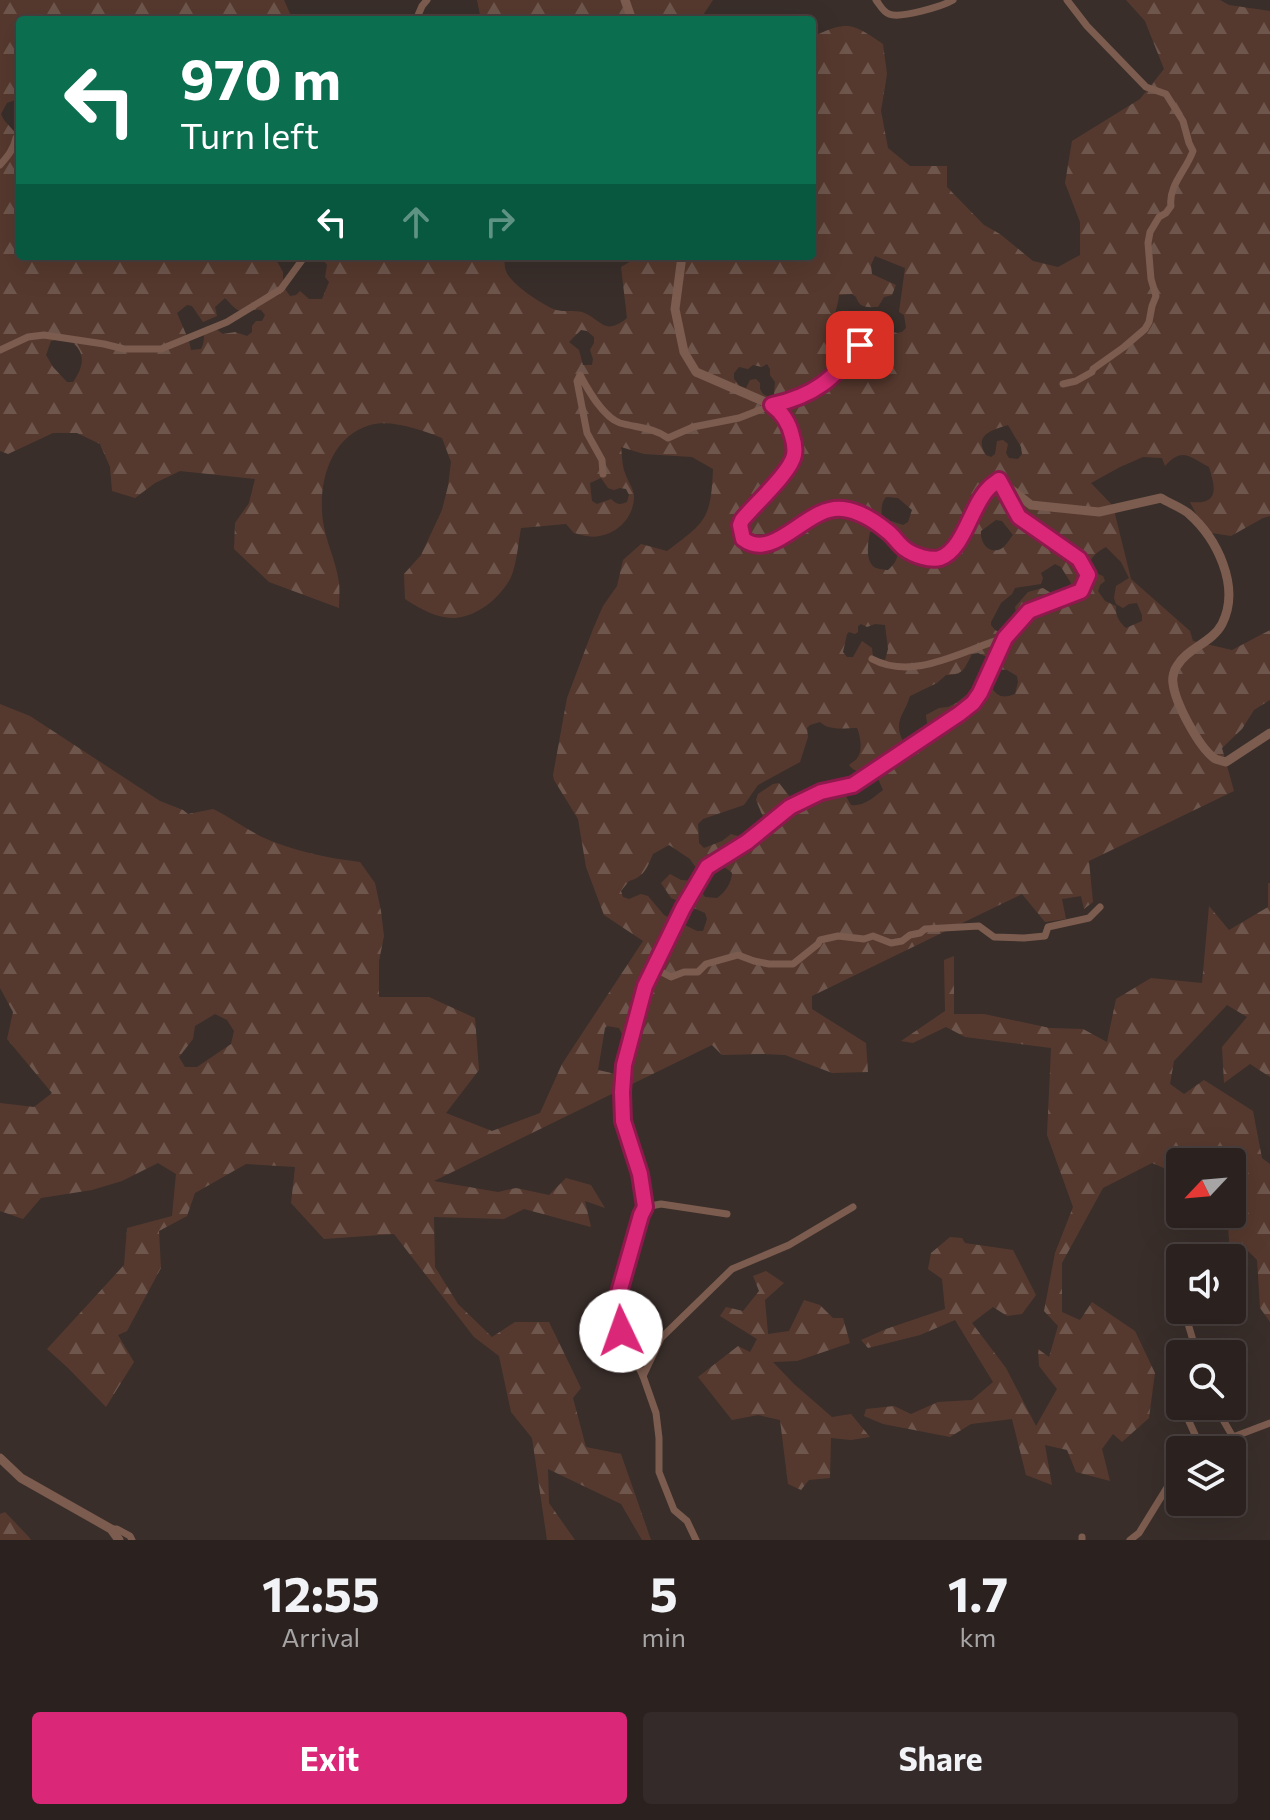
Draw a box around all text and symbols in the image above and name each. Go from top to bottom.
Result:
text: 970 m [180,43,341,112]
icon: left [48,48,152,152]
text: Turn left [180,112,319,156]
icon: left [310,200,354,244]
icon: ahead [394,200,438,244]
icon: right [478,200,522,244]
pin [826,311,894,379]
icon: arrive [838,323,882,367]
north arrow [1166,1148,1246,1228]
map controls [1166,1148,1246,1516]
button: sound [1166,1244,1246,1324]
position arrow [579,1289,663,1373]
button: search [1166,1340,1246,1420]
button: layers [1166,1436,1246,1516]
text: 12:55 [262,1563,380,1622]
text: 5 [650,1563,678,1622]
text: 1.7 [948,1563,1008,1622]
text: Arrival [281,1621,360,1652]
text: min [642,1621,686,1652]
text: km [960,1621,996,1652]
button: Exit [32,1712,627,1804]
button: Share [643,1712,1238,1804]

